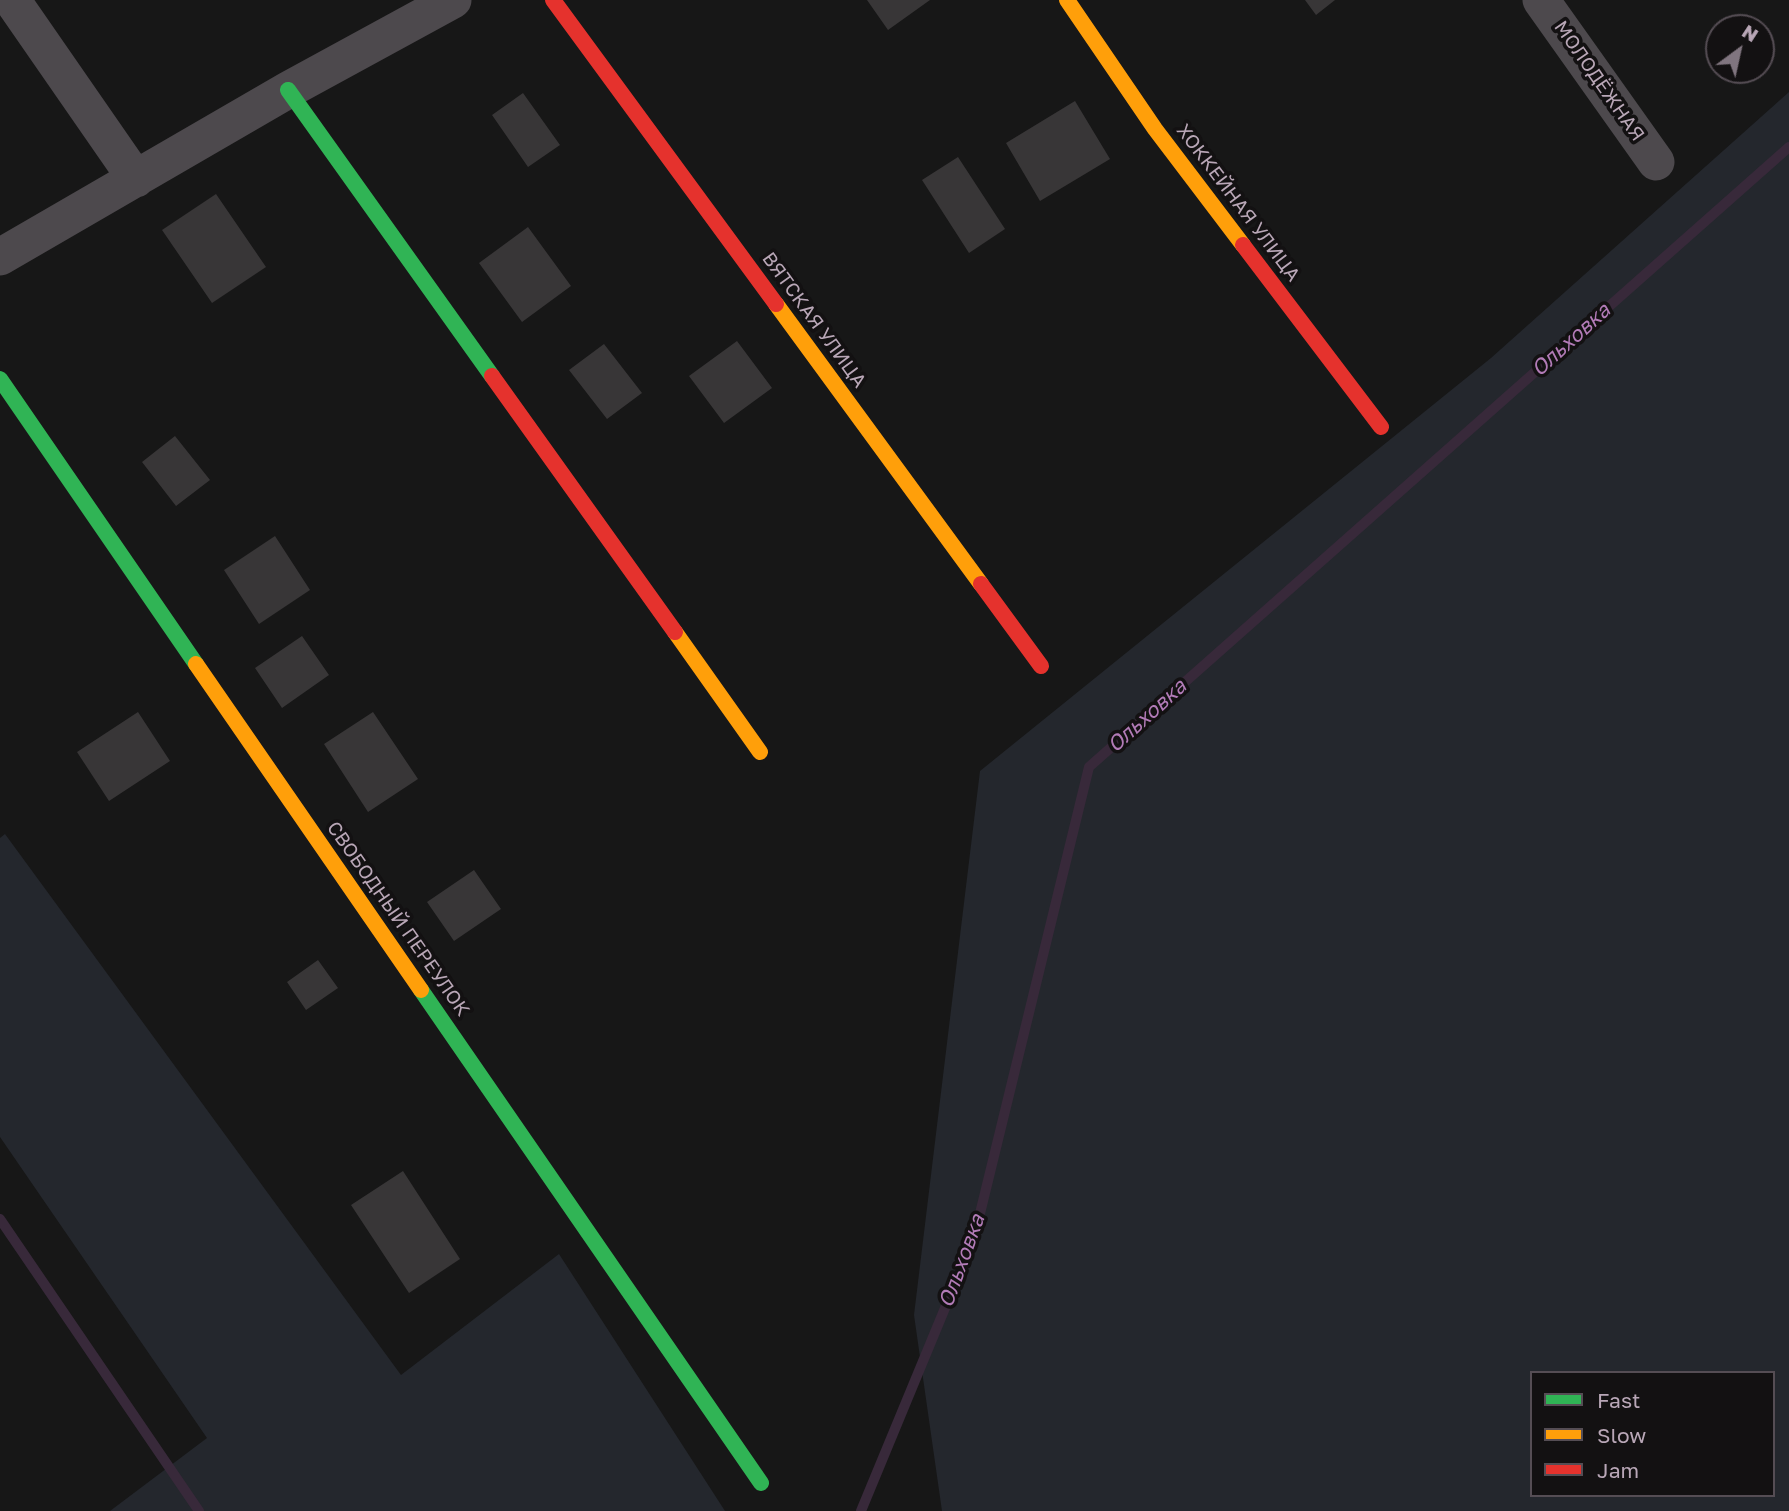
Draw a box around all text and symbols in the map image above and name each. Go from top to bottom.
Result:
north arrow [1705,14,1775,84]
street label: МОЛОДЁЖНАЯ [1549,17,1649,145]
text: N [1738,19,1763,46]
street label: ХОККЕЙНАЯ УЛИЦА [1171,120,1305,286]
street label: ВЯТСКАЯ УЛИЦА [757,248,871,392]
water label: Ольховка [1526,298,1616,382]
water label: Ольховка [1102,674,1192,758]
street label: СВОБОДНЫЙ ПЕРЕУЛОК [322,817,474,1021]
water label: Ольховка [934,1211,990,1311]
legend [1530,1371,1775,1497]
text: Fast [1597,1387,1640,1413]
text: Slow [1597,1422,1646,1448]
text: Jam [1597,1457,1639,1483]

